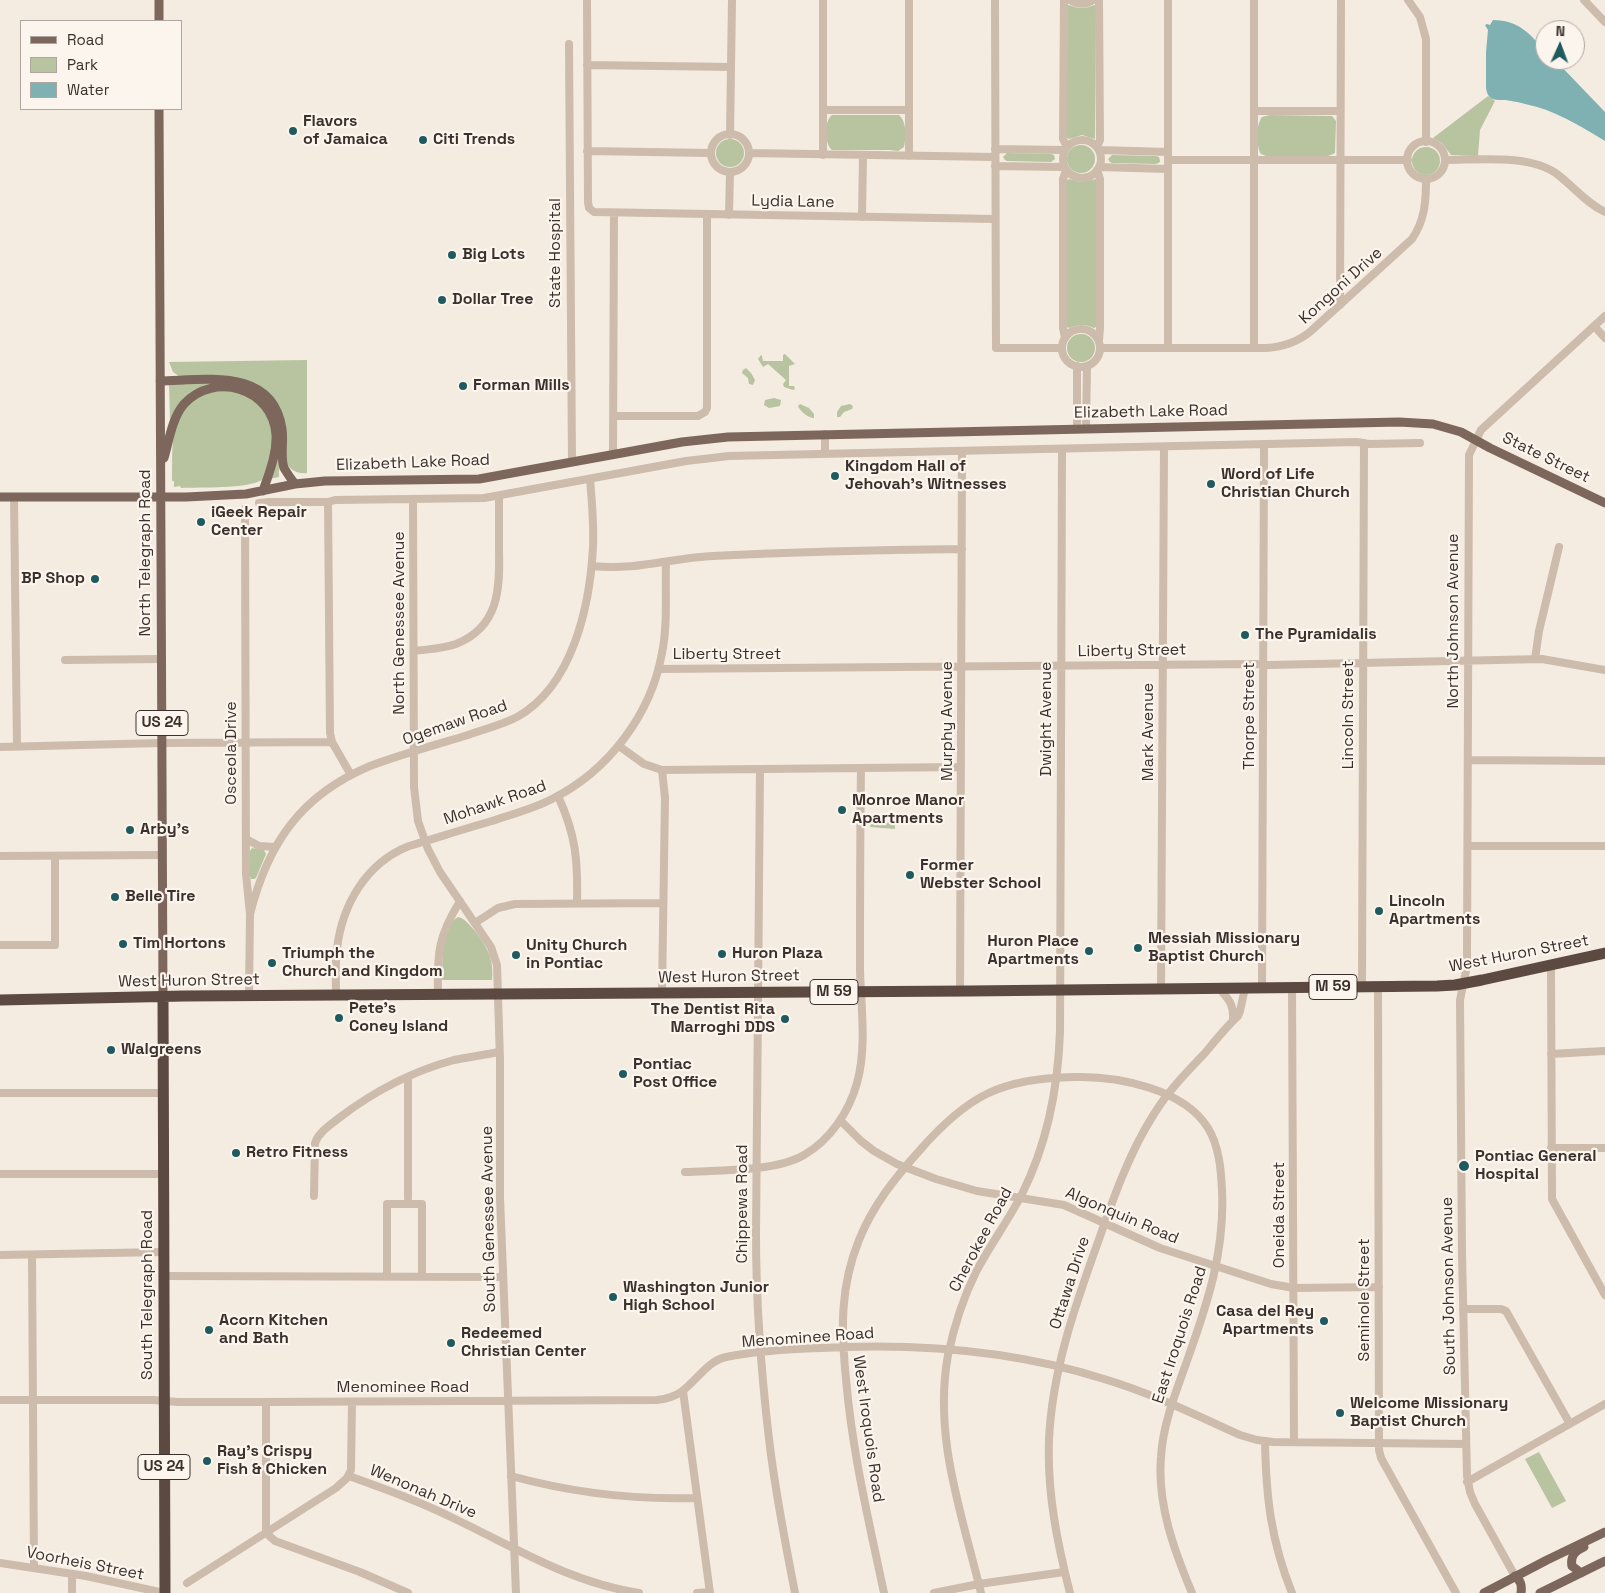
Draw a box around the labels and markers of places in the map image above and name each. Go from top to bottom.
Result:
place label: Flavors of Jamaica [303,112,388,150]
marker: Flavors of Jamaica [287,125,299,137]
place label: Citi Trends [433,130,515,150]
marker: Citi Trends [417,134,429,146]
place label: Big Lots [462,245,525,265]
marker: Big Lots [446,249,458,261]
place label: Dollar Tree [452,290,533,310]
marker: Dollar Tree [436,294,448,306]
place label: Forman Mills [473,376,570,396]
marker: Forman Mills [457,380,469,392]
place label: Kingdom Hall of Jehovah's Witnesses [845,457,1007,495]
place label: Word of Life Christian Church [1221,465,1350,503]
marker: Kingdom Hall of Jehovah's Witnesses [829,470,841,482]
marker: Word of Life Christian Church [1205,478,1217,490]
place label: iGeek Repair Center [211,503,307,541]
marker: iGeek Repair Center [195,516,207,528]
place label: BP Shop [21,569,85,589]
marker: BP Shop [89,573,101,585]
place label: The Pyramidalis [1255,625,1377,645]
marker: The Pyramidalis [1239,629,1251,641]
place label: Monroe Manor Apartments [852,791,964,829]
marker: Monroe Manor Apartments [836,804,848,816]
place label: Arby's [140,820,189,840]
marker: Arby's [124,824,136,836]
place label: Former Webster School [920,856,1041,894]
marker: Former Webster School [904,869,916,881]
place label: Belle Tire [125,887,195,907]
marker: Belle Tire [109,891,121,903]
place label: Lincoln Apartments [1389,892,1480,930]
marker: Lincoln Apartments [1373,905,1385,917]
place label: Messiah Missionary Baptist Church [1148,929,1300,967]
place label: Huron Place Apartments [987,932,1079,970]
place label: Tim Hortons [133,934,226,954]
place label: Unity Church in Pontiac [526,936,627,974]
marker: Tim Hortons [117,938,129,950]
marker: Messiah Missionary Baptist Church [1132,942,1144,954]
place label: Triumph the Church and Kingdom [282,944,443,982]
place label: Huron Plaza [732,944,823,964]
marker: Huron Place Apartments [1083,945,1095,957]
marker: Huron Plaza [716,948,728,960]
marker: Unity Church in Pontiac [510,949,522,961]
marker: Triumph the Church and Kingdom [266,957,278,969]
place label: Pete's Coney Island [349,999,448,1037]
place label: The Dentist Rita Marroghi DDS [651,1000,775,1038]
marker: Pete's Coney Island [333,1012,345,1024]
marker: The Dentist Rita Marroghi DDS [779,1013,791,1025]
place label: Walgreens [121,1040,202,1060]
marker: Walgreens [105,1044,117,1056]
place label: Pontiac Post Office [633,1055,717,1093]
marker: Pontiac Post Office [617,1068,629,1080]
place label: Retro Fitness [246,1143,348,1163]
marker: Retro Fitness [230,1147,242,1159]
place label: Pontiac General Hospital [1475,1147,1597,1185]
marker: Pontiac General Hospital [1457,1159,1471,1173]
place label: Washington Junior High School [623,1278,769,1316]
marker: Washington Junior High School [607,1291,619,1303]
place label: Casa del Rey Apartments [1216,1302,1314,1340]
place label: Acorn Kitchen and Bath [219,1311,328,1349]
marker: Casa del Rey Apartments [1318,1315,1330,1327]
marker: Acorn Kitchen and Bath [203,1324,215,1336]
place label: Redeemed Christian Center [461,1324,586,1362]
marker: Redeemed Christian Center [445,1337,457,1349]
place label: Welcome Missionary Baptist Church [1350,1394,1508,1432]
marker: Welcome Missionary Baptist Church [1334,1407,1346,1419]
place label: Ray’s Crispy Fish & Chicken [217,1442,327,1480]
marker: Ray’s Crispy Fish & Chicken [201,1455,213,1467]

